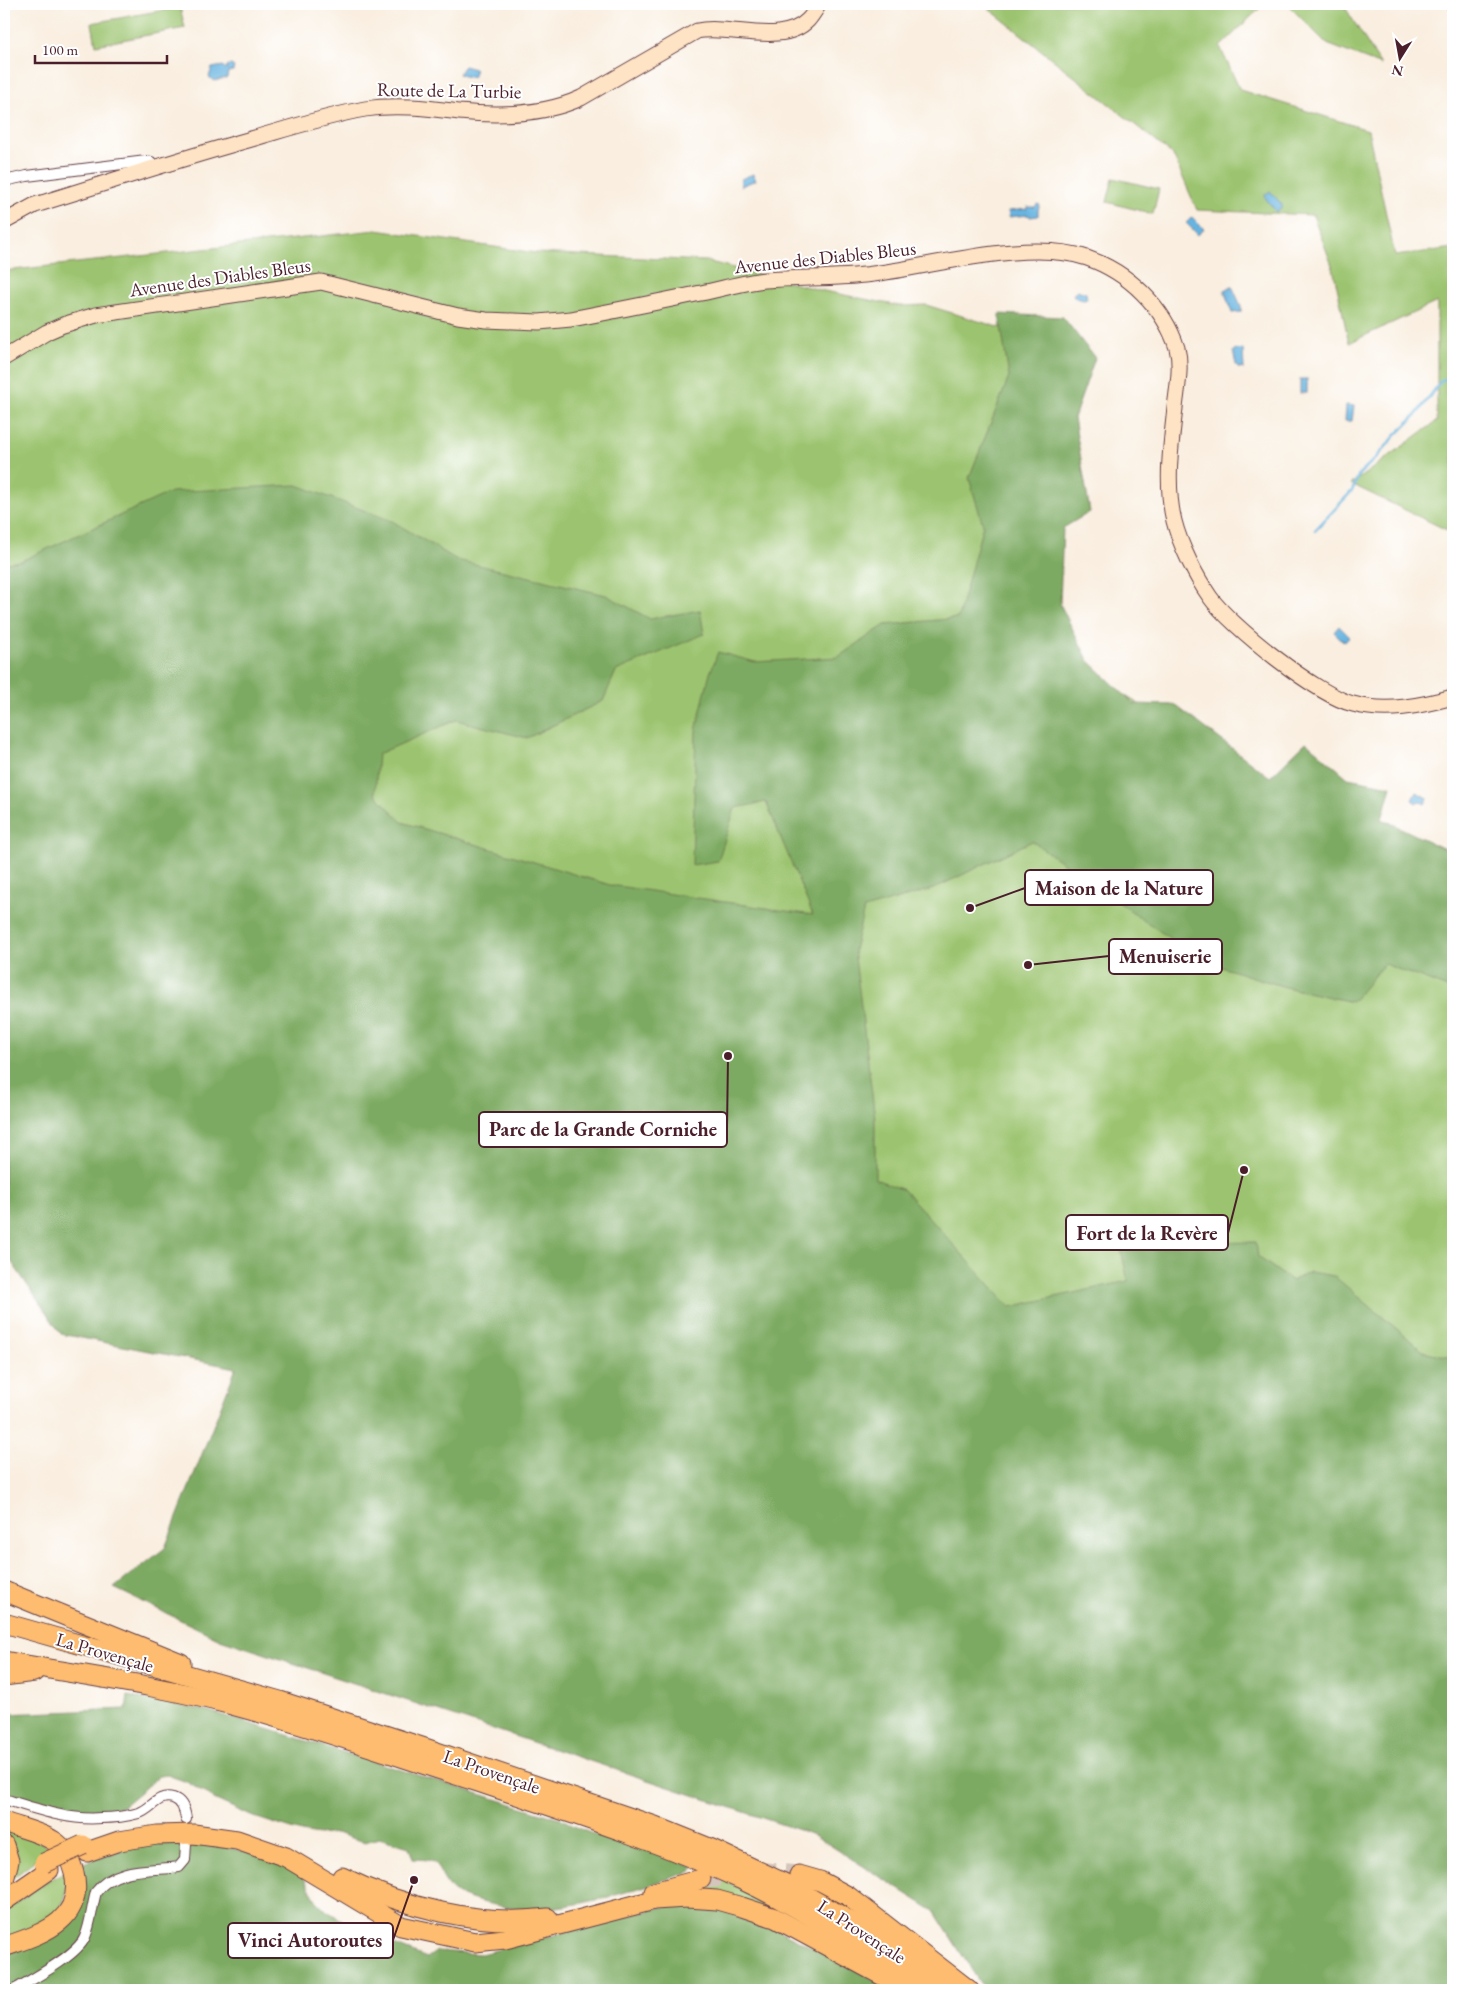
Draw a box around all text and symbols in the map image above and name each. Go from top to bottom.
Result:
scale bar [35,32,168,64]
north arrow [1374,32,1424,82]
text: 100 m [42,40,79,59]
text: N [1390,61,1405,81]
street label: Route de La Turbie [377,77,521,104]
street label: Avenue des Diables Bleus [732,236,917,280]
street label: Avenue des Diables Bleus [127,252,312,303]
callout: Maison de la Nature [1025,870,1213,905]
text: Maison de la Nature [1035,875,1203,901]
callout: Menuiserie [1109,939,1222,974]
text: Menuiserie [1119,943,1211,969]
callout: Parc de la Grande Corniche [479,1112,727,1147]
text: Parc de la Grande Corniche [489,1116,717,1142]
callout: Fort de la Revère [1066,1215,1228,1250]
text: Fort de la Revère [1076,1220,1218,1246]
street label: La Provençale [53,1627,157,1678]
street label: La Provençale [440,1743,544,1800]
street label: La Provençale [813,1894,911,1969]
callout: Vinci Autoroutes [228,1923,393,1958]
text: Vinci Autoroutes [238,1927,382,1953]

